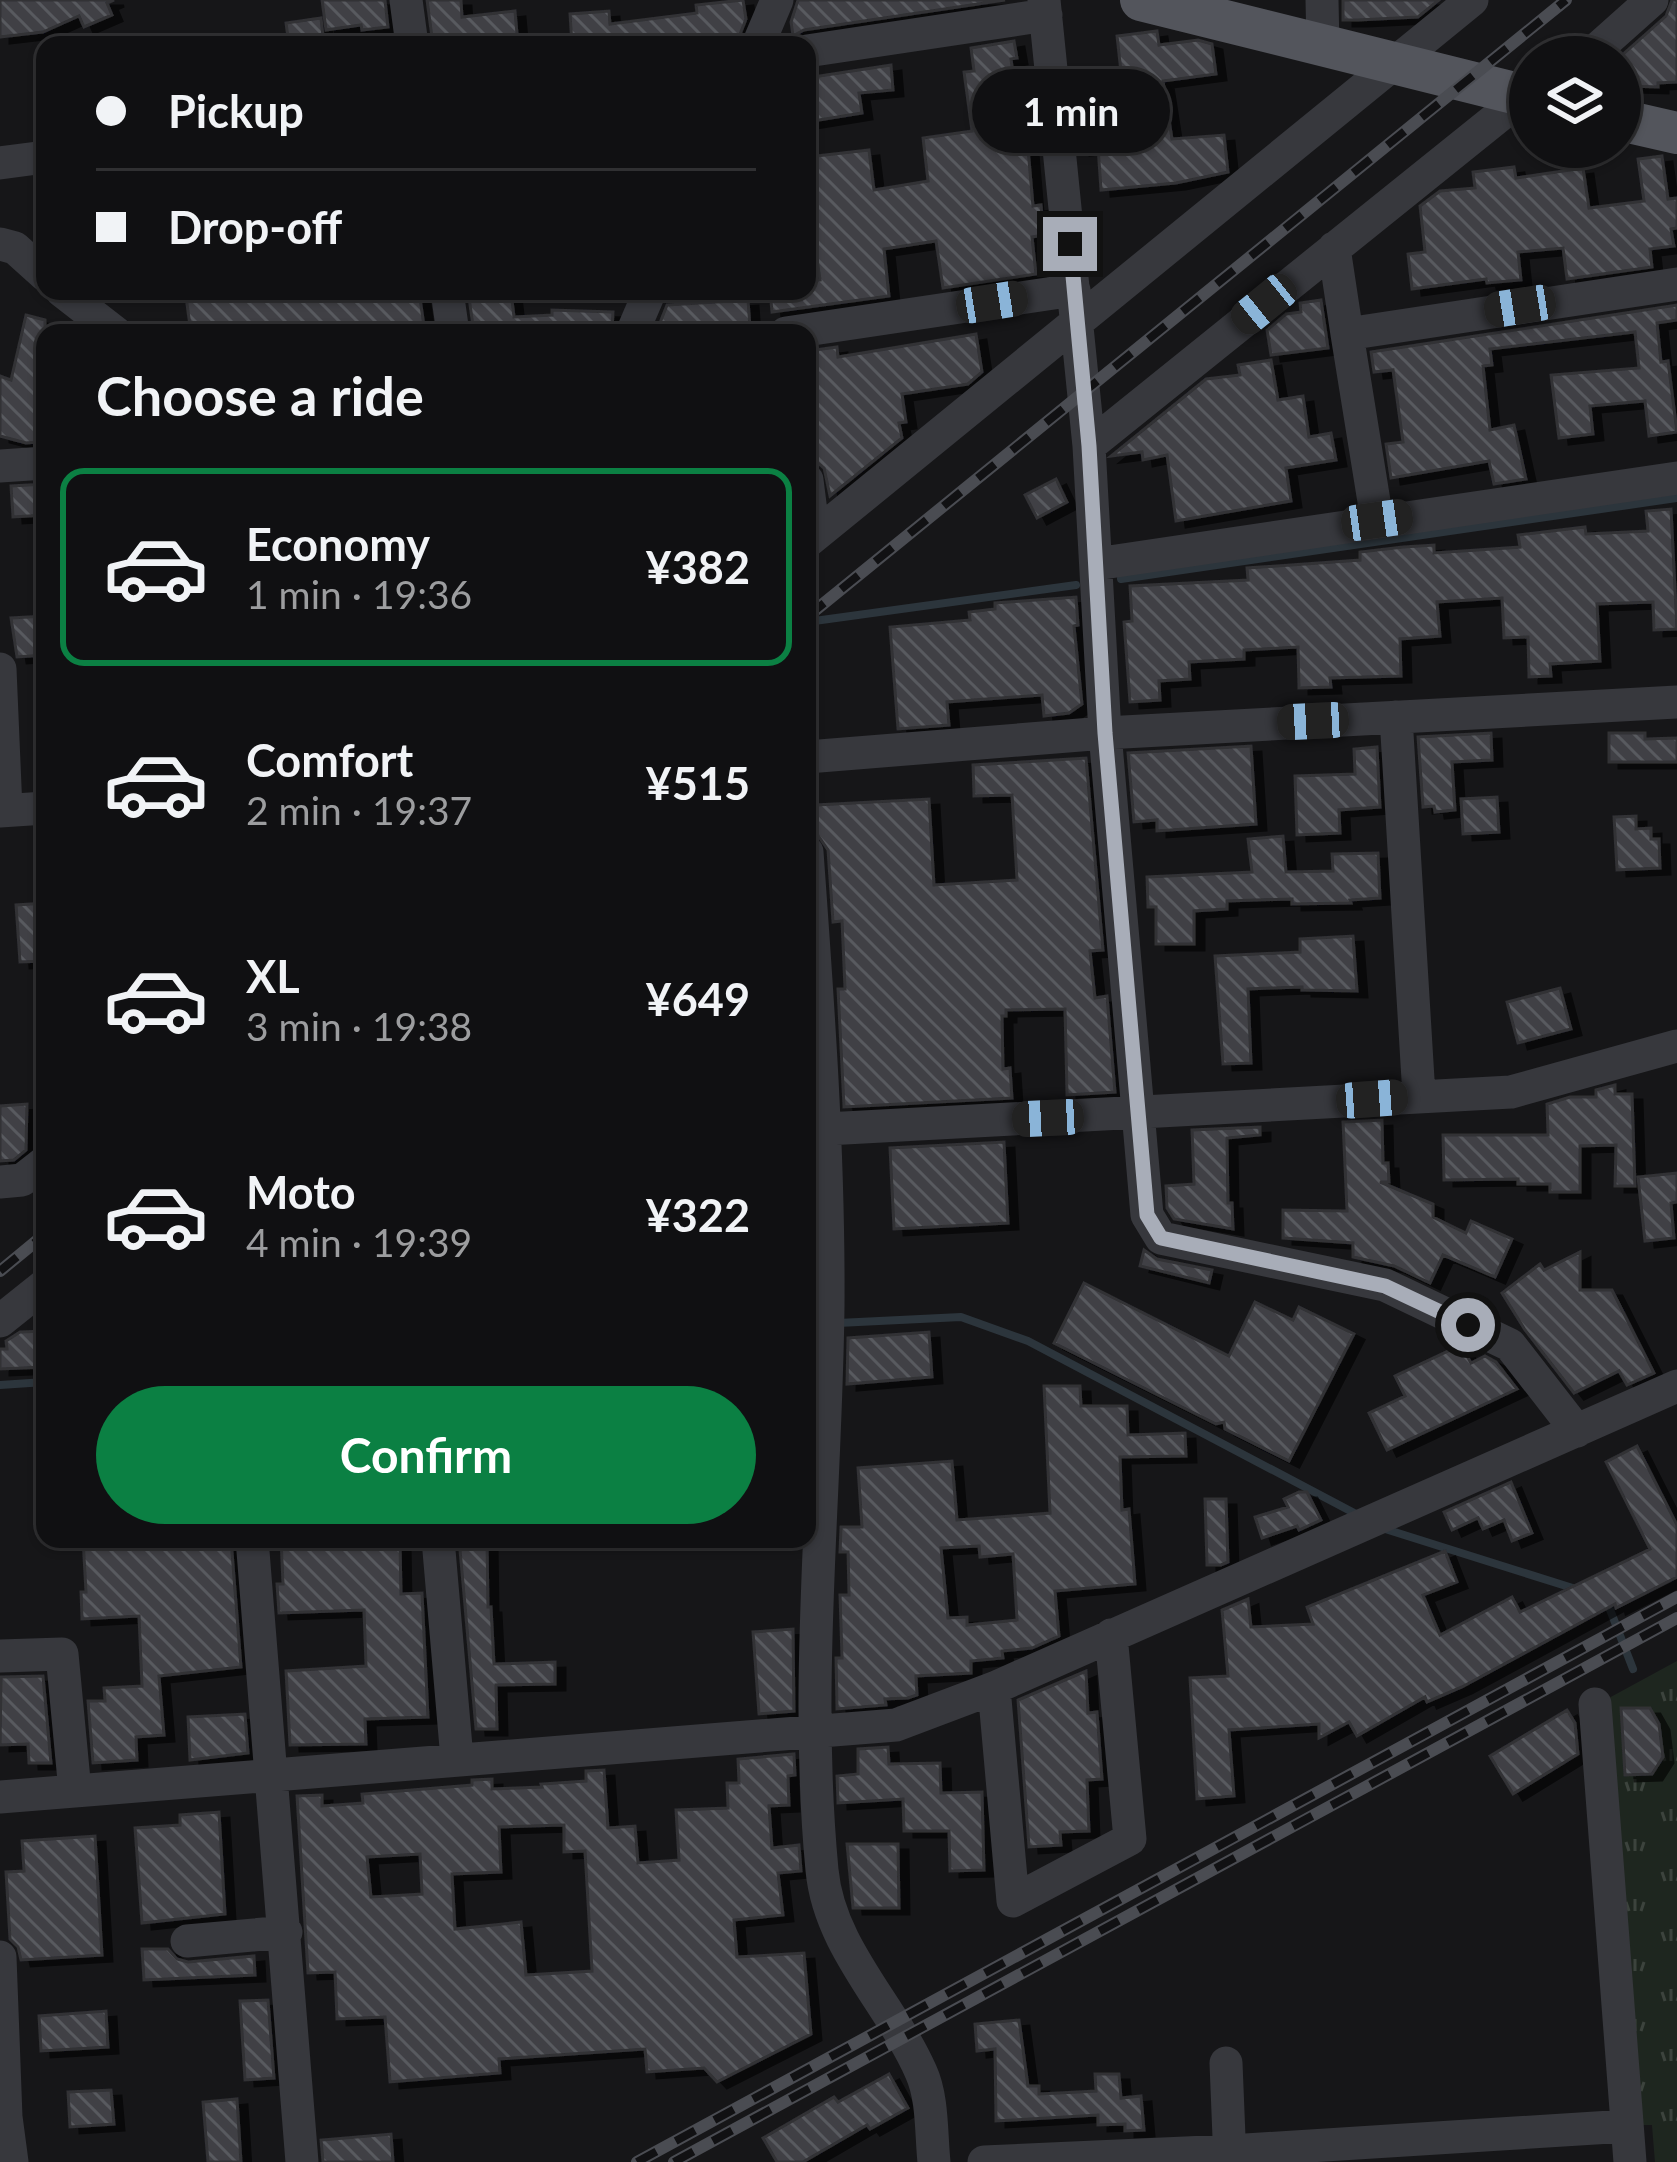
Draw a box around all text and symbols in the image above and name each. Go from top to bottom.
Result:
map controls [1509,36,1641,168]
button: layers [1509,36,1641,168]
callout: 1 min [971,70,1169,154]
text: Pickup [168,84,304,138]
text: 1 min [1023,88,1119,134]
text: Drop-off [168,200,342,254]
route end [1043,217,1097,271]
car [1225,267,1303,341]
car [954,279,1030,325]
car [1482,283,1558,329]
text: Choose a ride [96,363,424,428]
car [1339,497,1415,543]
icon: car [102,513,210,621]
text: Economy [246,517,430,571]
text: ¥382 [646,540,750,594]
text: 1 min · 19:36 [246,571,472,617]
car [1276,701,1350,741]
icon: car [102,729,210,837]
text: Comfort [246,733,413,787]
text: ¥515 [646,756,750,810]
text: 2 min · 19:37 [246,787,472,833]
icon: car [102,945,210,1053]
text: XL [246,949,300,1003]
text: ¥649 [646,972,750,1026]
text: 3 min · 19:38 [246,1003,472,1049]
car [1335,1079,1409,1119]
car [1011,1098,1085,1138]
icon: car [102,1161,210,1269]
text: Moto [246,1165,356,1219]
text: ¥322 [646,1188,750,1242]
text: 4 min · 19:39 [246,1219,472,1265]
route start [1441,1298,1495,1352]
button: Confirm [96,1386,756,1524]

